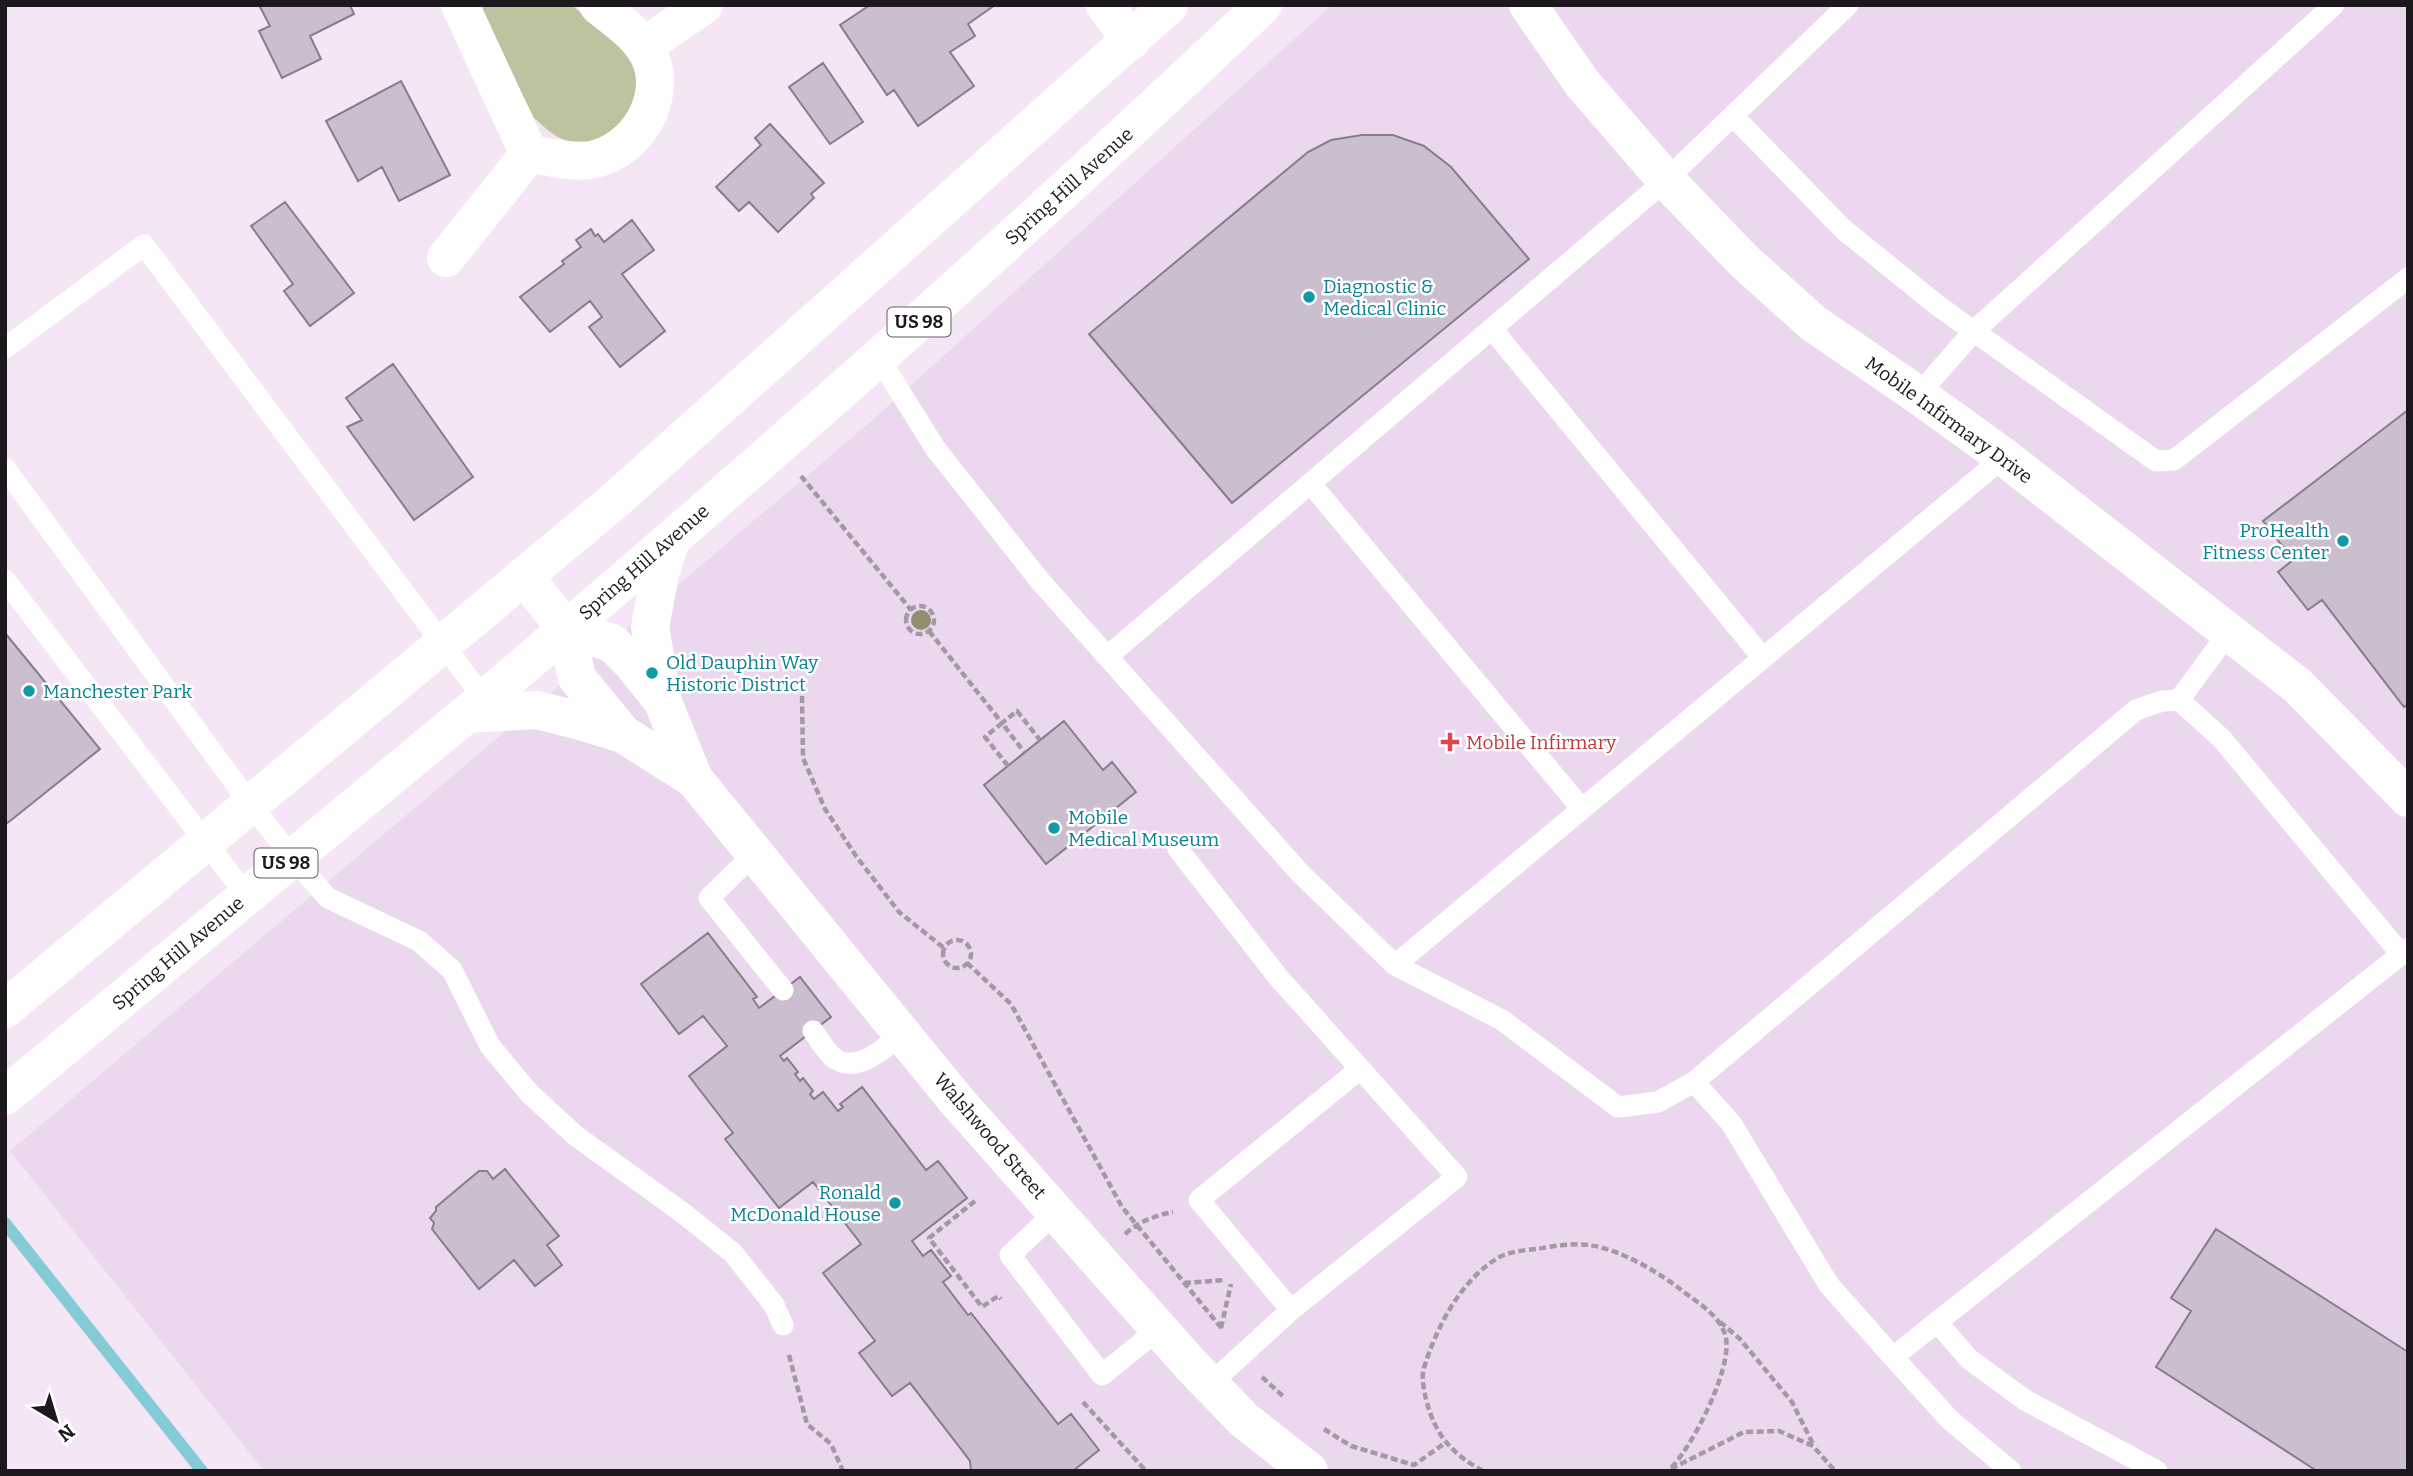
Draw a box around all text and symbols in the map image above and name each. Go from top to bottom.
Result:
street label: Spring Hill Avenue [1000,122,1138,250]
place label: Diagnostic & Medical Clinic [1323,275,1447,320]
marker: Diagnostic & Medical Clinic [1301,289,1317,305]
road number: US 98 [888,308,950,336]
street label: Mobile Infirmary Drive [1861,352,2037,488]
street label: Spring Hill Avenue [574,499,714,625]
place label: ProHealth Fitness Center [2202,519,2330,564]
marker: ProHealth Fitness Center [2335,533,2351,549]
place label: Old Dauphin Way Historic District [666,651,819,696]
marker: Old Dauphin Way Historic District [644,665,660,681]
place label: Manchester Park [43,680,192,703]
marker: Manchester Park [21,683,37,699]
place label: Mobile Infirmary [1466,731,1617,754]
marker: Mobile Infirmary [1440,732,1460,752]
place label: Mobile Medical Museum [1068,806,1219,851]
marker: Mobile Medical Museum [1046,820,1062,836]
road number: US 98 [254,848,318,878]
street label: Spring Hill Avenue [108,891,248,1015]
street label: Walshwood Street [929,1068,1051,1204]
place label: Ronald McDonald House [730,1181,881,1226]
marker: Ronald McDonald House [887,1195,903,1211]
north arrow [21,1385,91,1455]
text: N [53,1419,79,1447]

